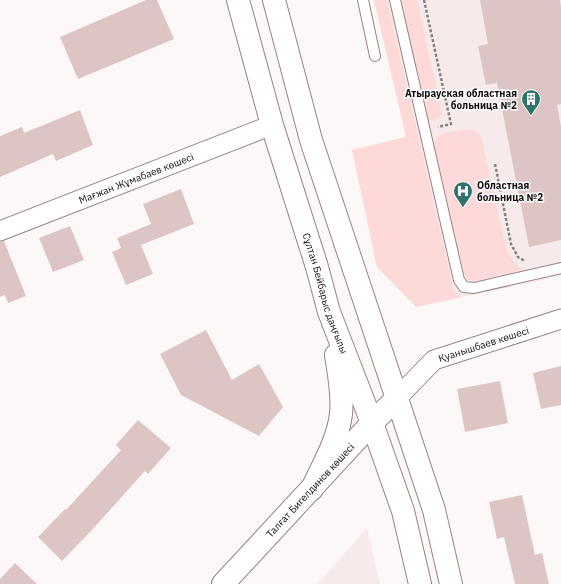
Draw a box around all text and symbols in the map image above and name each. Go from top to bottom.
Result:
place label: Атырауская областная больница №2 [405,87,517,112]
building icon: Атырауская областная больница №2 [520,88,542,116]
street label: Мағжан Жұмабаев көшесі [77,150,196,207]
place label: Областная больница №2 [477,179,543,204]
hospital icon: Областная больница №2 [452,180,474,208]
street label: Сұлтан Бейбарыс даңғылы [300,231,351,356]
street label: Қуанышбаев көшесі [437,324,531,365]
street label: Талғат Бигелдинов көшесі [264,441,357,540]

